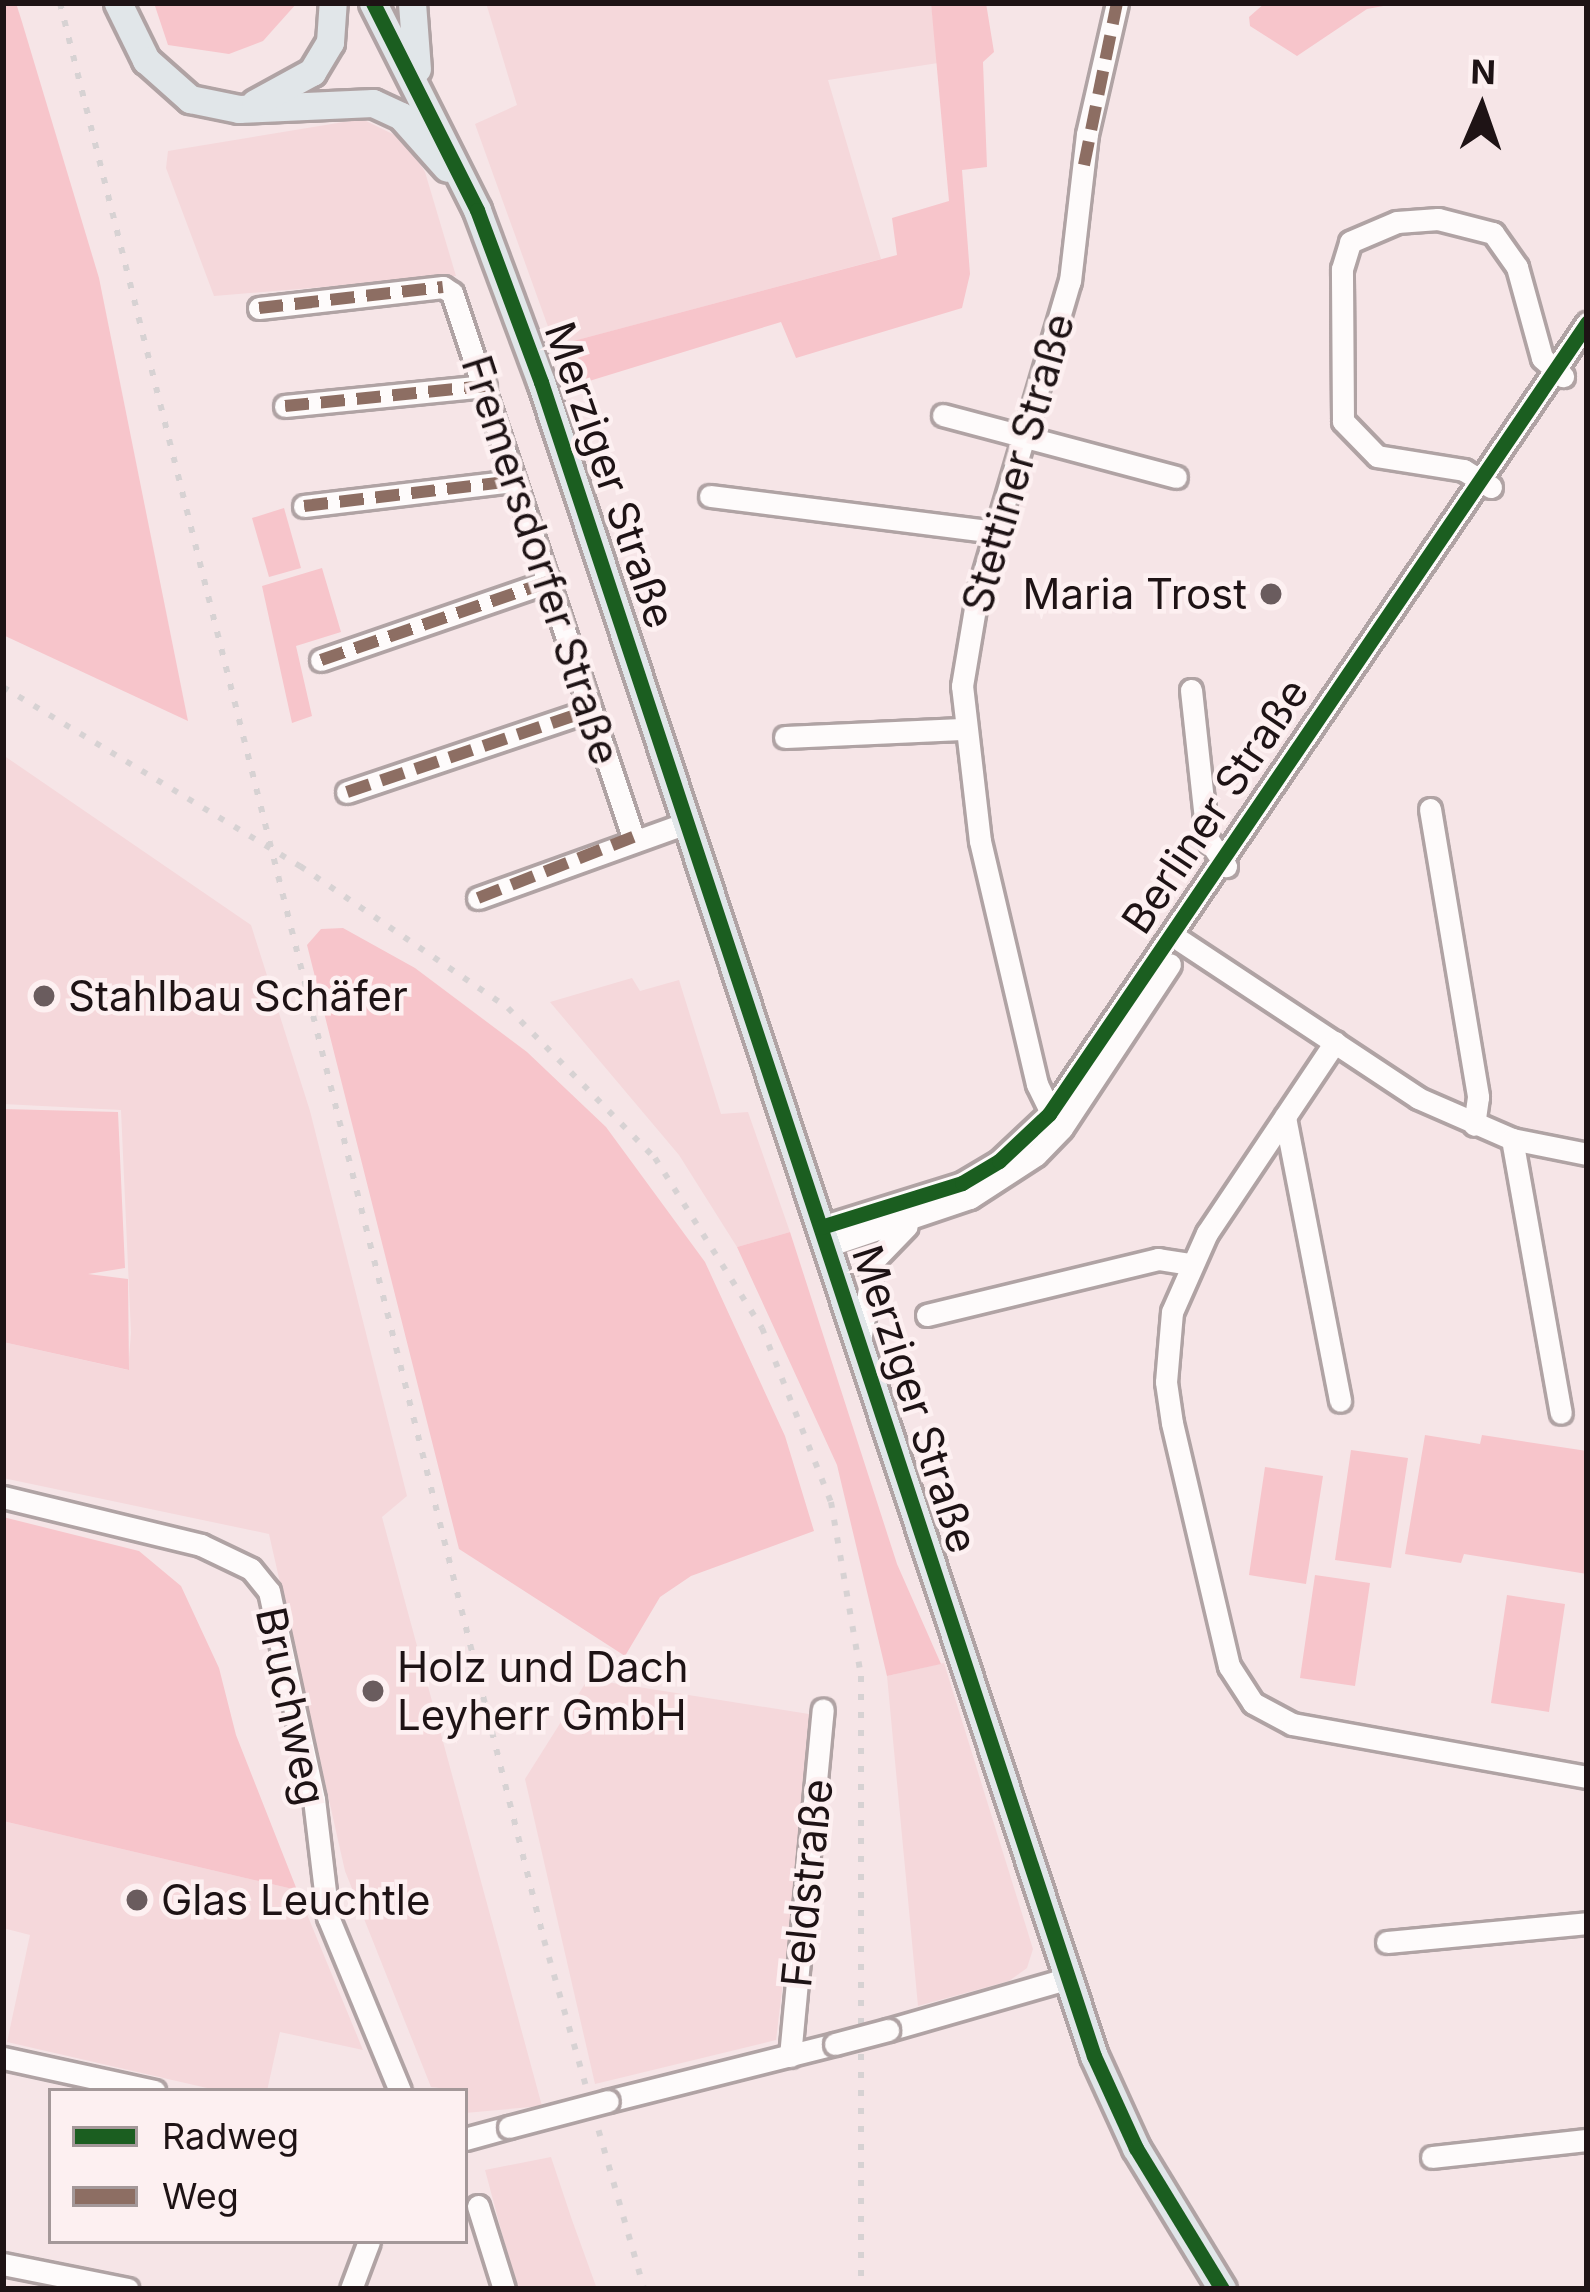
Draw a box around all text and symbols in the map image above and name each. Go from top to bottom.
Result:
north arrow [1422,48,1542,168]
text: N [1470,52,1497,92]
street label: Stettiner Straße [951,308,1085,618]
street label: Merziger Straße [534,316,686,634]
street label: Fremersdorfer Straße [451,349,631,771]
place label: Maria Trost [1023,569,1247,619]
marker: Maria Trost [1258,581,1284,607]
street label: Berliner Straße [1111,669,1319,943]
place label: Stahlbau Schäfer [68,971,408,1021]
marker: Stahlbau Schäfer [31,983,57,1009]
street label: Merziger Straße [842,1239,988,1559]
street label: Bruchweg [245,1603,337,1809]
place label: Holz und Dach Leyherr GmbH [397,1642,688,1740]
marker: Holz und Dach Leyherr GmbH [360,1678,386,1704]
street label: Feldstraße [771,1776,843,1990]
place label: Glas Leuchtle [161,1875,430,1925]
marker: Glas Leuchtle [124,1887,150,1913]
legend [48,2088,468,2244]
text: Radweg [162,2114,299,2158]
text: Weg [162,2174,239,2218]

